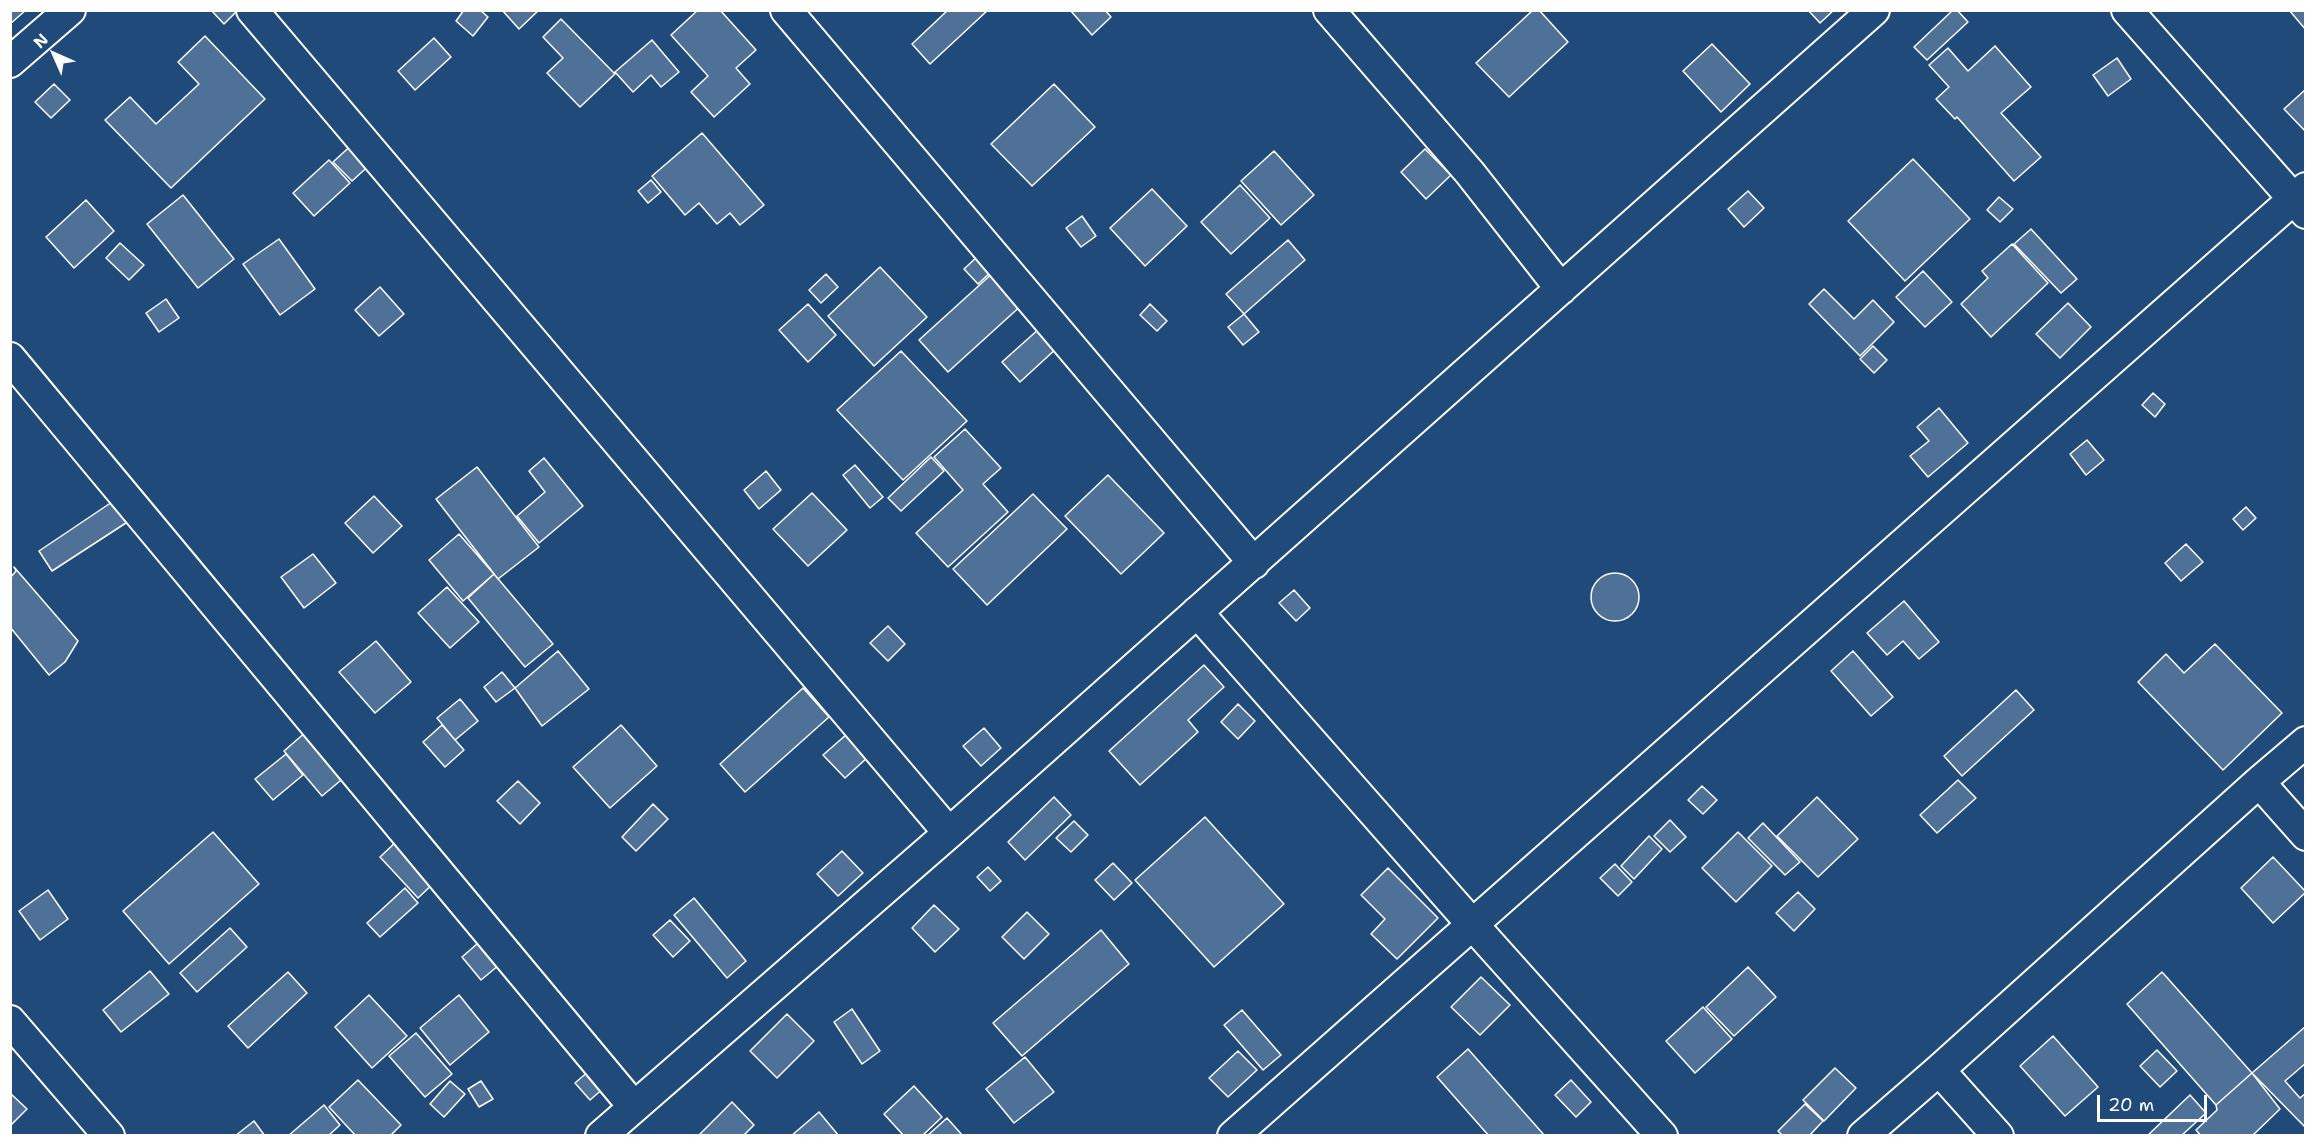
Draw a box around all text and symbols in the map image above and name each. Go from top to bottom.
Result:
north arrow [24,24,84,84]
text: N [29,29,53,53]
scale bar [2100,1083,2210,1121]
text: 20 m [2108,1093,2154,1117]

